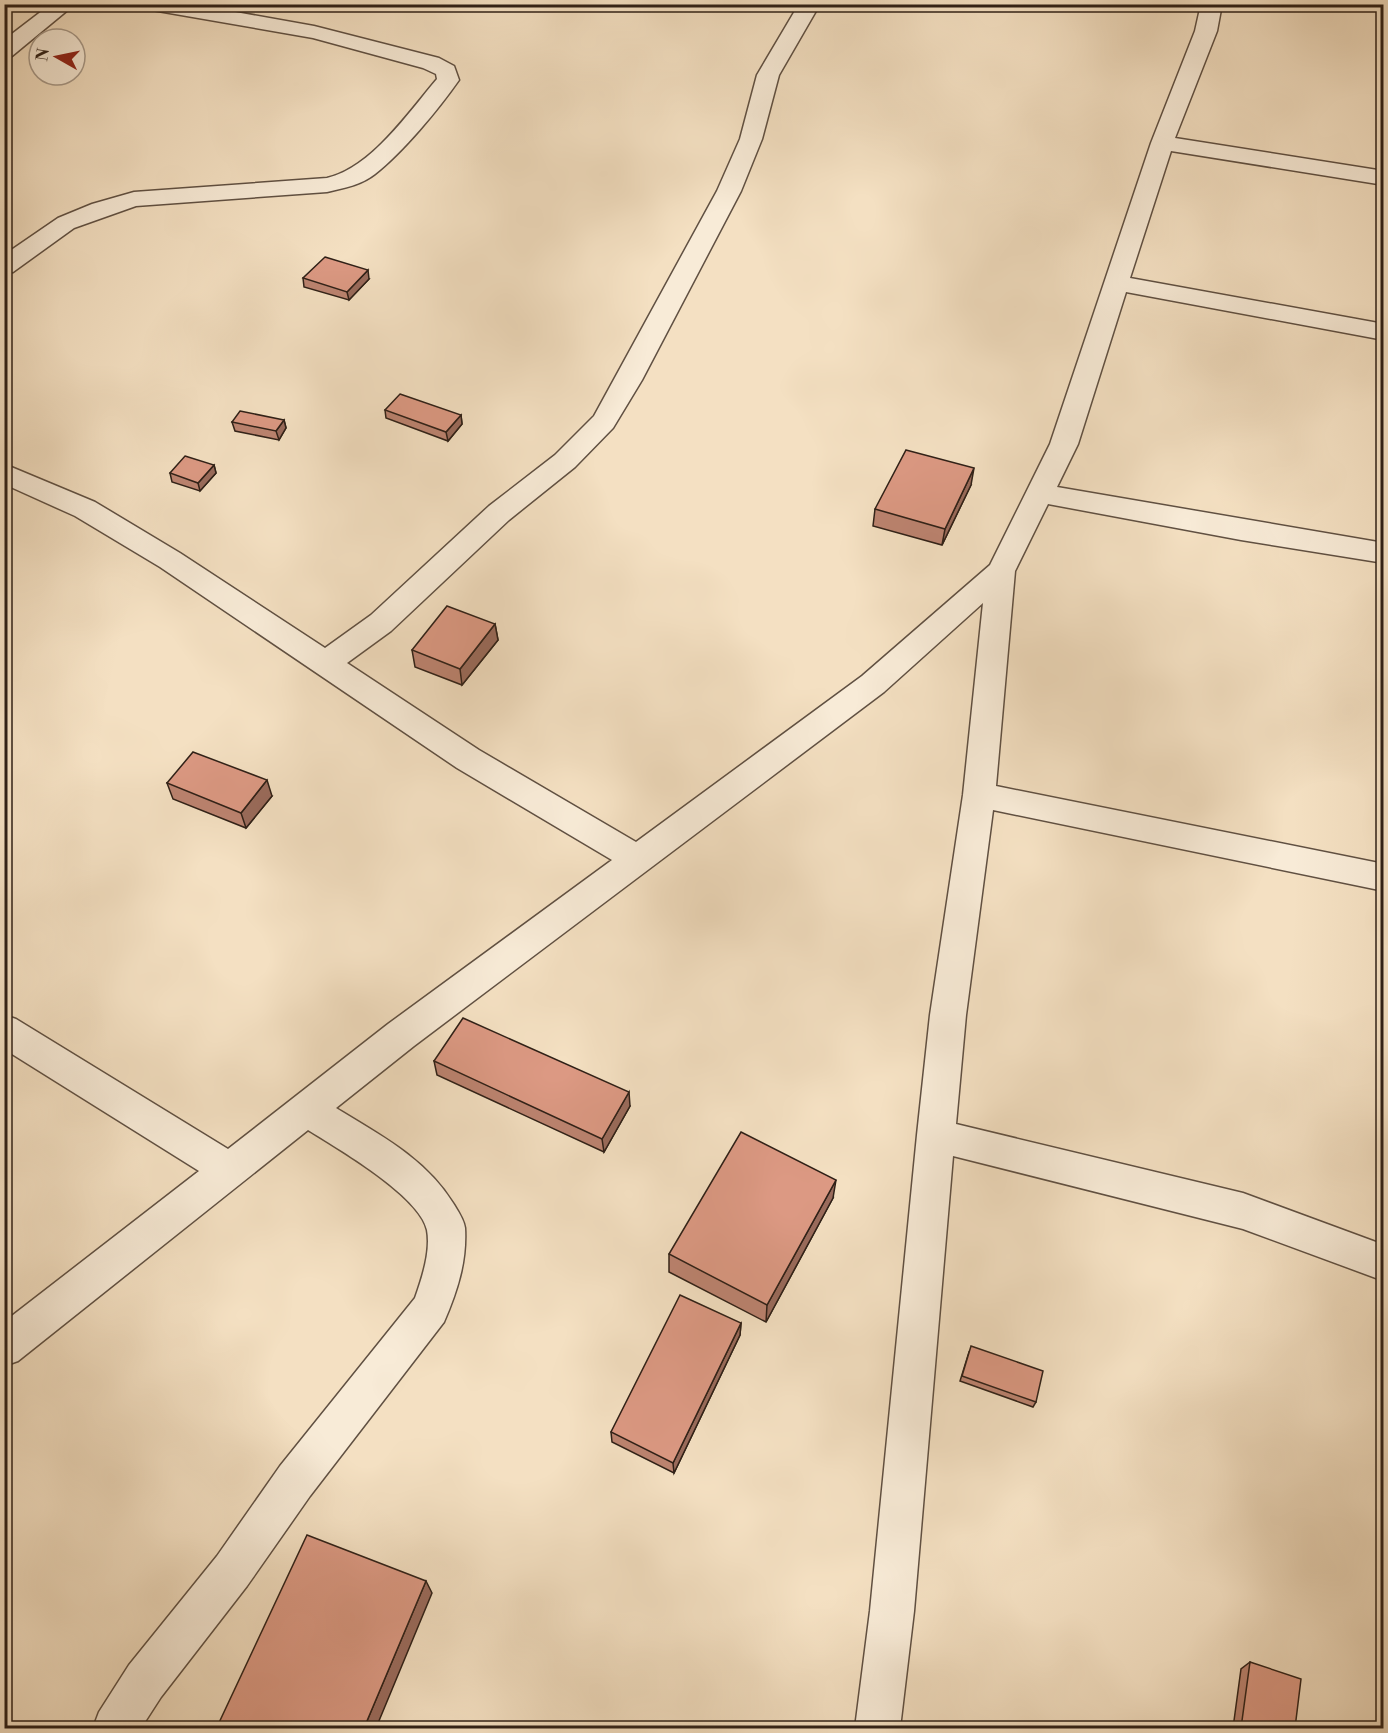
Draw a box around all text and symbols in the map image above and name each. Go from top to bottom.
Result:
north arrow [27,27,87,87]
text: N [32,47,54,63]

